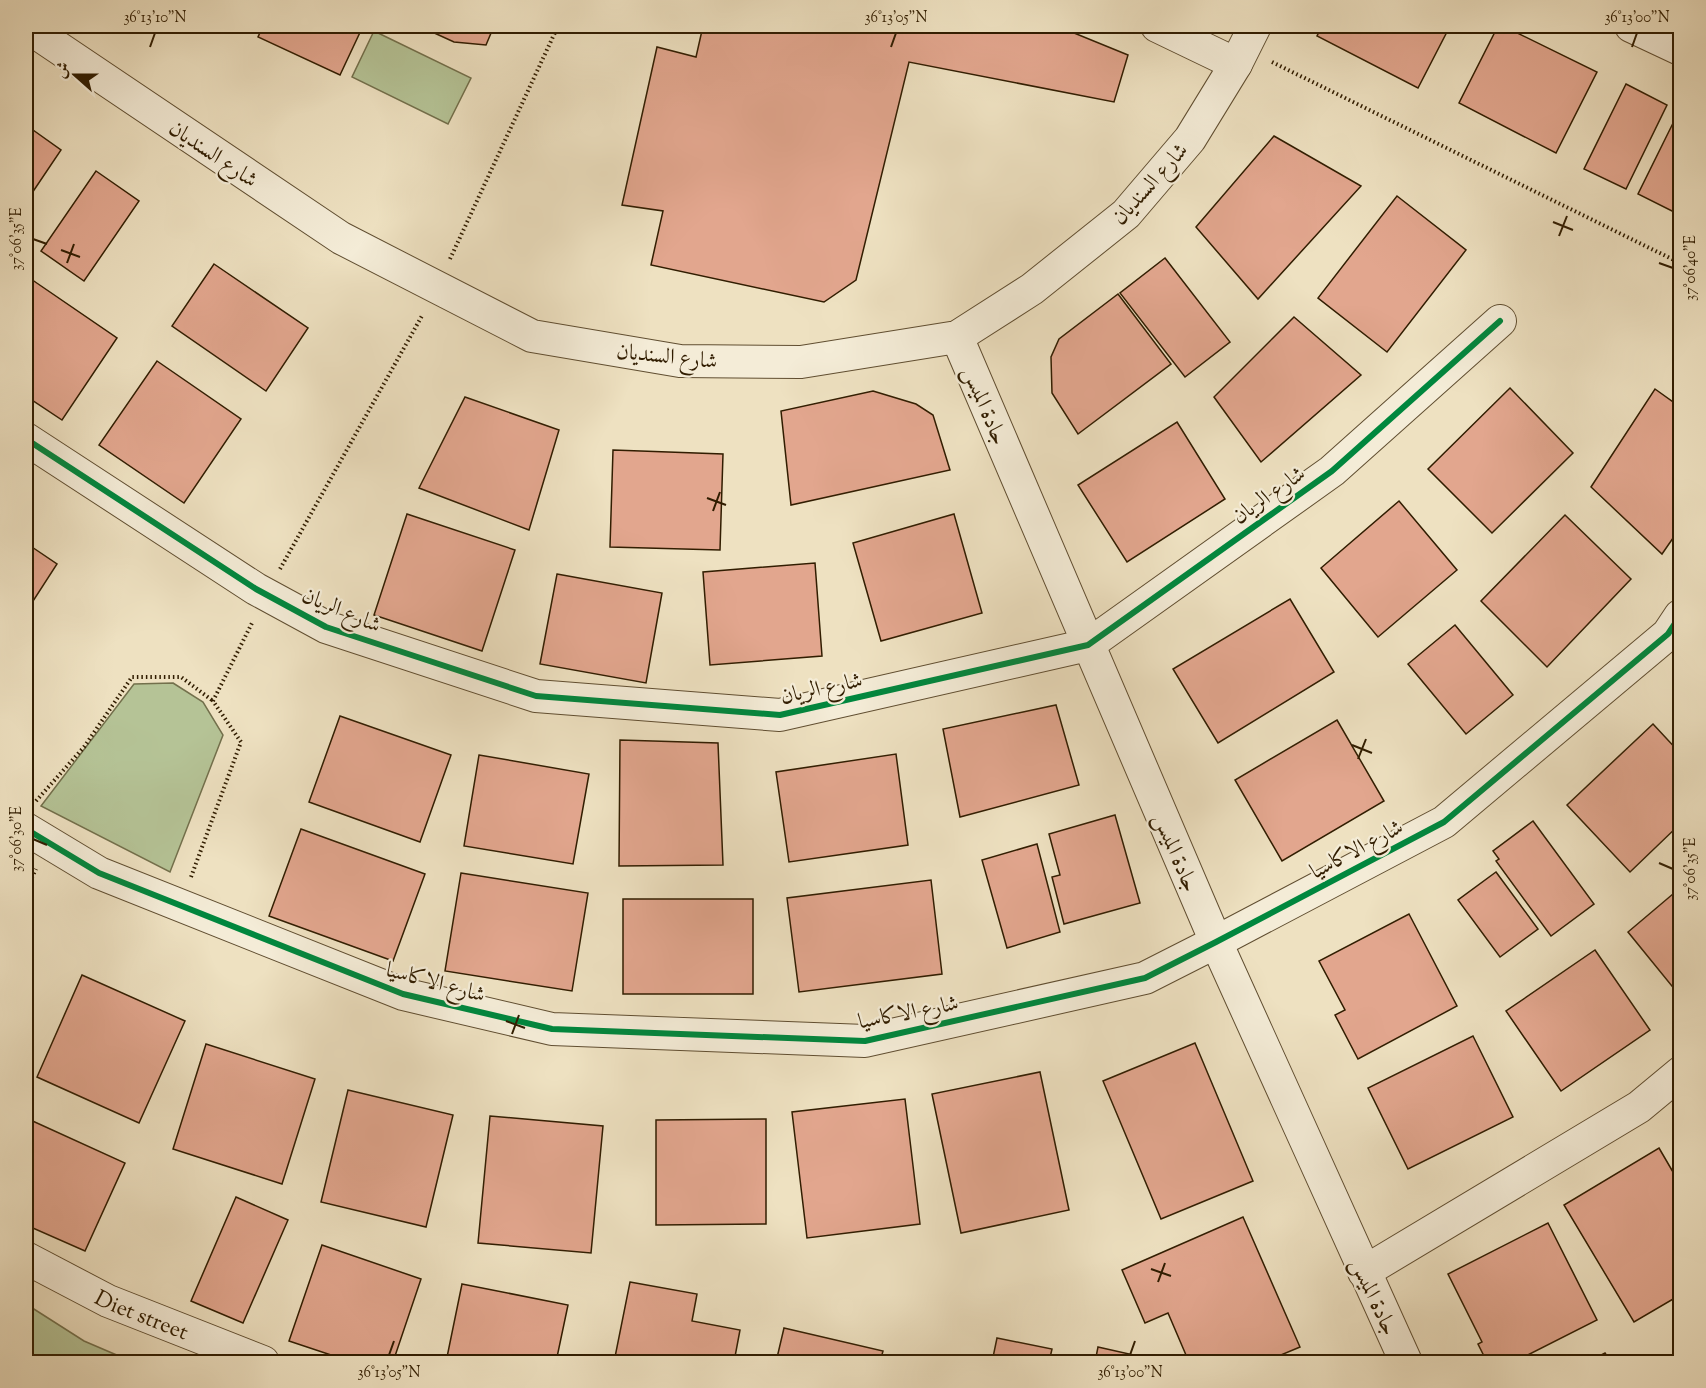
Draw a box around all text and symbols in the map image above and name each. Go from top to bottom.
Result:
text: 36°13'10"N [123,8,187,29]
text: 36°13'05"N [865,8,927,29]
text: 36°13'00"N [1604,8,1670,29]
north arrow [45,45,105,105]
text: ش [50,59,77,82]
street label: شارع السنديان [161,114,263,197]
street label: شارع السنديان [1105,137,1197,233]
text: 37°06'35"E [7,207,28,271]
text: 37°06'40"E [1681,235,1702,301]
street label: شارع السنديان [615,337,719,379]
street label: جادة الميس [952,362,1014,451]
street label: شارع الريان [1226,459,1313,533]
street label: شارع الريان [296,581,385,643]
street label: شارع الريان [778,666,866,714]
text: 37°06'30"E [7,806,28,872]
street label: جادة الميس [1143,809,1205,898]
street label: شارع الاكاسيا [1305,813,1410,889]
text: 37°06'35"E [1681,837,1702,901]
street label: شارع الاكاسيا [382,955,488,1013]
street label: شارع الاكاسيا [856,989,962,1039]
street label: جادة الميس [1340,1253,1404,1342]
street label: Diet street [88,1284,193,1350]
text: 36°13'05"N [358,1363,420,1384]
text: 36°13'00"N [1097,1363,1163,1384]

